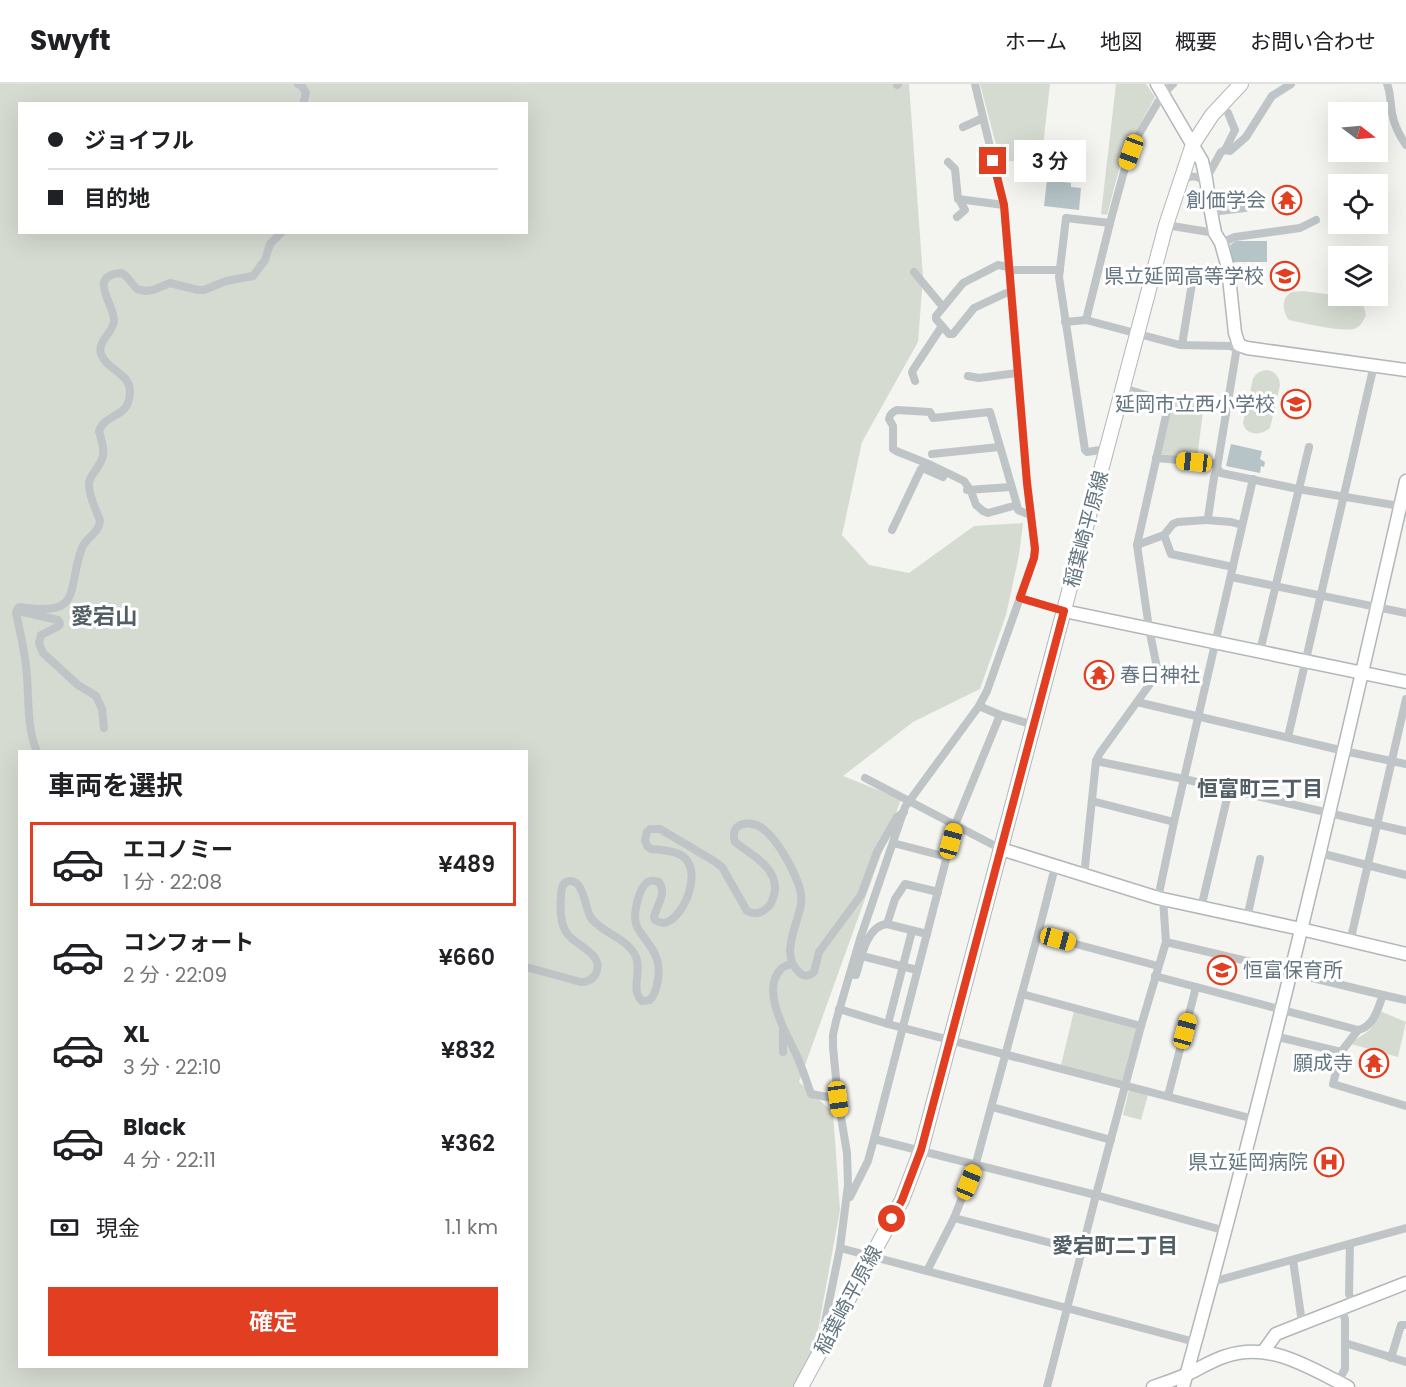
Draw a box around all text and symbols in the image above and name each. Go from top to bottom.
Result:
text: Swyft [30,21,111,60]
text: ホーム [1005,27,1067,56]
text: 地図 [1100,27,1142,56]
text: 概要 [1175,27,1217,56]
text: お問い合わせ [1250,27,1376,56]
north arrow [1328,102,1388,162]
map controls [1328,102,1388,306]
text: ジョイフル [84,125,194,156]
car [1116,132,1146,172]
callout: 3 分 [1014,140,1086,182]
route end [979,147,1006,174]
text: 3 分 [1032,147,1068,175]
button: locate [1328,174,1388,234]
text: 目的地 [84,183,150,214]
temple icon: 創価学会 [1271,184,1303,216]
place label: 創価学会 [1186,186,1266,214]
button: layers [1328,246,1388,306]
school or university icon: 県立延岡高等学校 [1269,260,1301,292]
place label: 県立延岡高等学校 [1104,262,1264,290]
school or university icon: 延岡市立西小学校 [1280,388,1312,420]
place label: 延岡市立西小学校 [1115,390,1275,418]
car [1175,451,1213,473]
street label: 稲葉崎平原線 [1057,467,1115,591]
district label: 愛宕山 [71,601,137,632]
temple icon: 春日神社 [1083,659,1115,691]
place label: 春日神社 [1120,661,1200,689]
text: 車両を選択 [48,767,183,804]
district label: 恒富町三丁目 [1197,774,1323,803]
car [938,821,964,861]
text: エコノミー [123,834,233,865]
icon: car [51,837,105,891]
text: ¥489 [439,849,495,880]
text: 1 分 · 22:08 [123,868,222,896]
car [1038,926,1078,952]
text: コンフォート [123,927,254,958]
icon: car [51,930,105,984]
text: ¥660 [439,942,495,973]
school or university icon: 恒富保育所 [1206,954,1238,986]
place label: 恒富保育所 [1243,956,1343,984]
text: 2 分 · 22:09 [123,961,227,989]
car [1172,1011,1198,1051]
text: XL [123,1019,149,1050]
icon: car [51,1023,105,1077]
text: ¥832 [441,1035,495,1066]
temple icon: 願成寺 [1358,1047,1390,1079]
place label: 願成寺 [1293,1049,1353,1077]
text: 3 分 · 22:10 [123,1053,221,1081]
car [827,1080,849,1118]
text: Black [123,1112,186,1143]
icon: car [51,1116,105,1170]
text: ¥362 [441,1128,495,1159]
text: 4 分 · 22:11 [123,1146,216,1174]
hospital icon: 県立延岡病院 [1313,1146,1345,1178]
place label: 県立延岡病院 [1188,1148,1308,1176]
car [954,1162,984,1202]
route start [878,1205,905,1232]
icon: cash [48,1211,81,1244]
text: 現金 [96,1213,140,1244]
text: 1.1 km [445,1213,498,1241]
district label: 愛宕町二丁目 [1052,1231,1178,1260]
street label: 稲葉崎平原線 [807,1240,889,1360]
button: 確定 [48,1287,498,1356]

